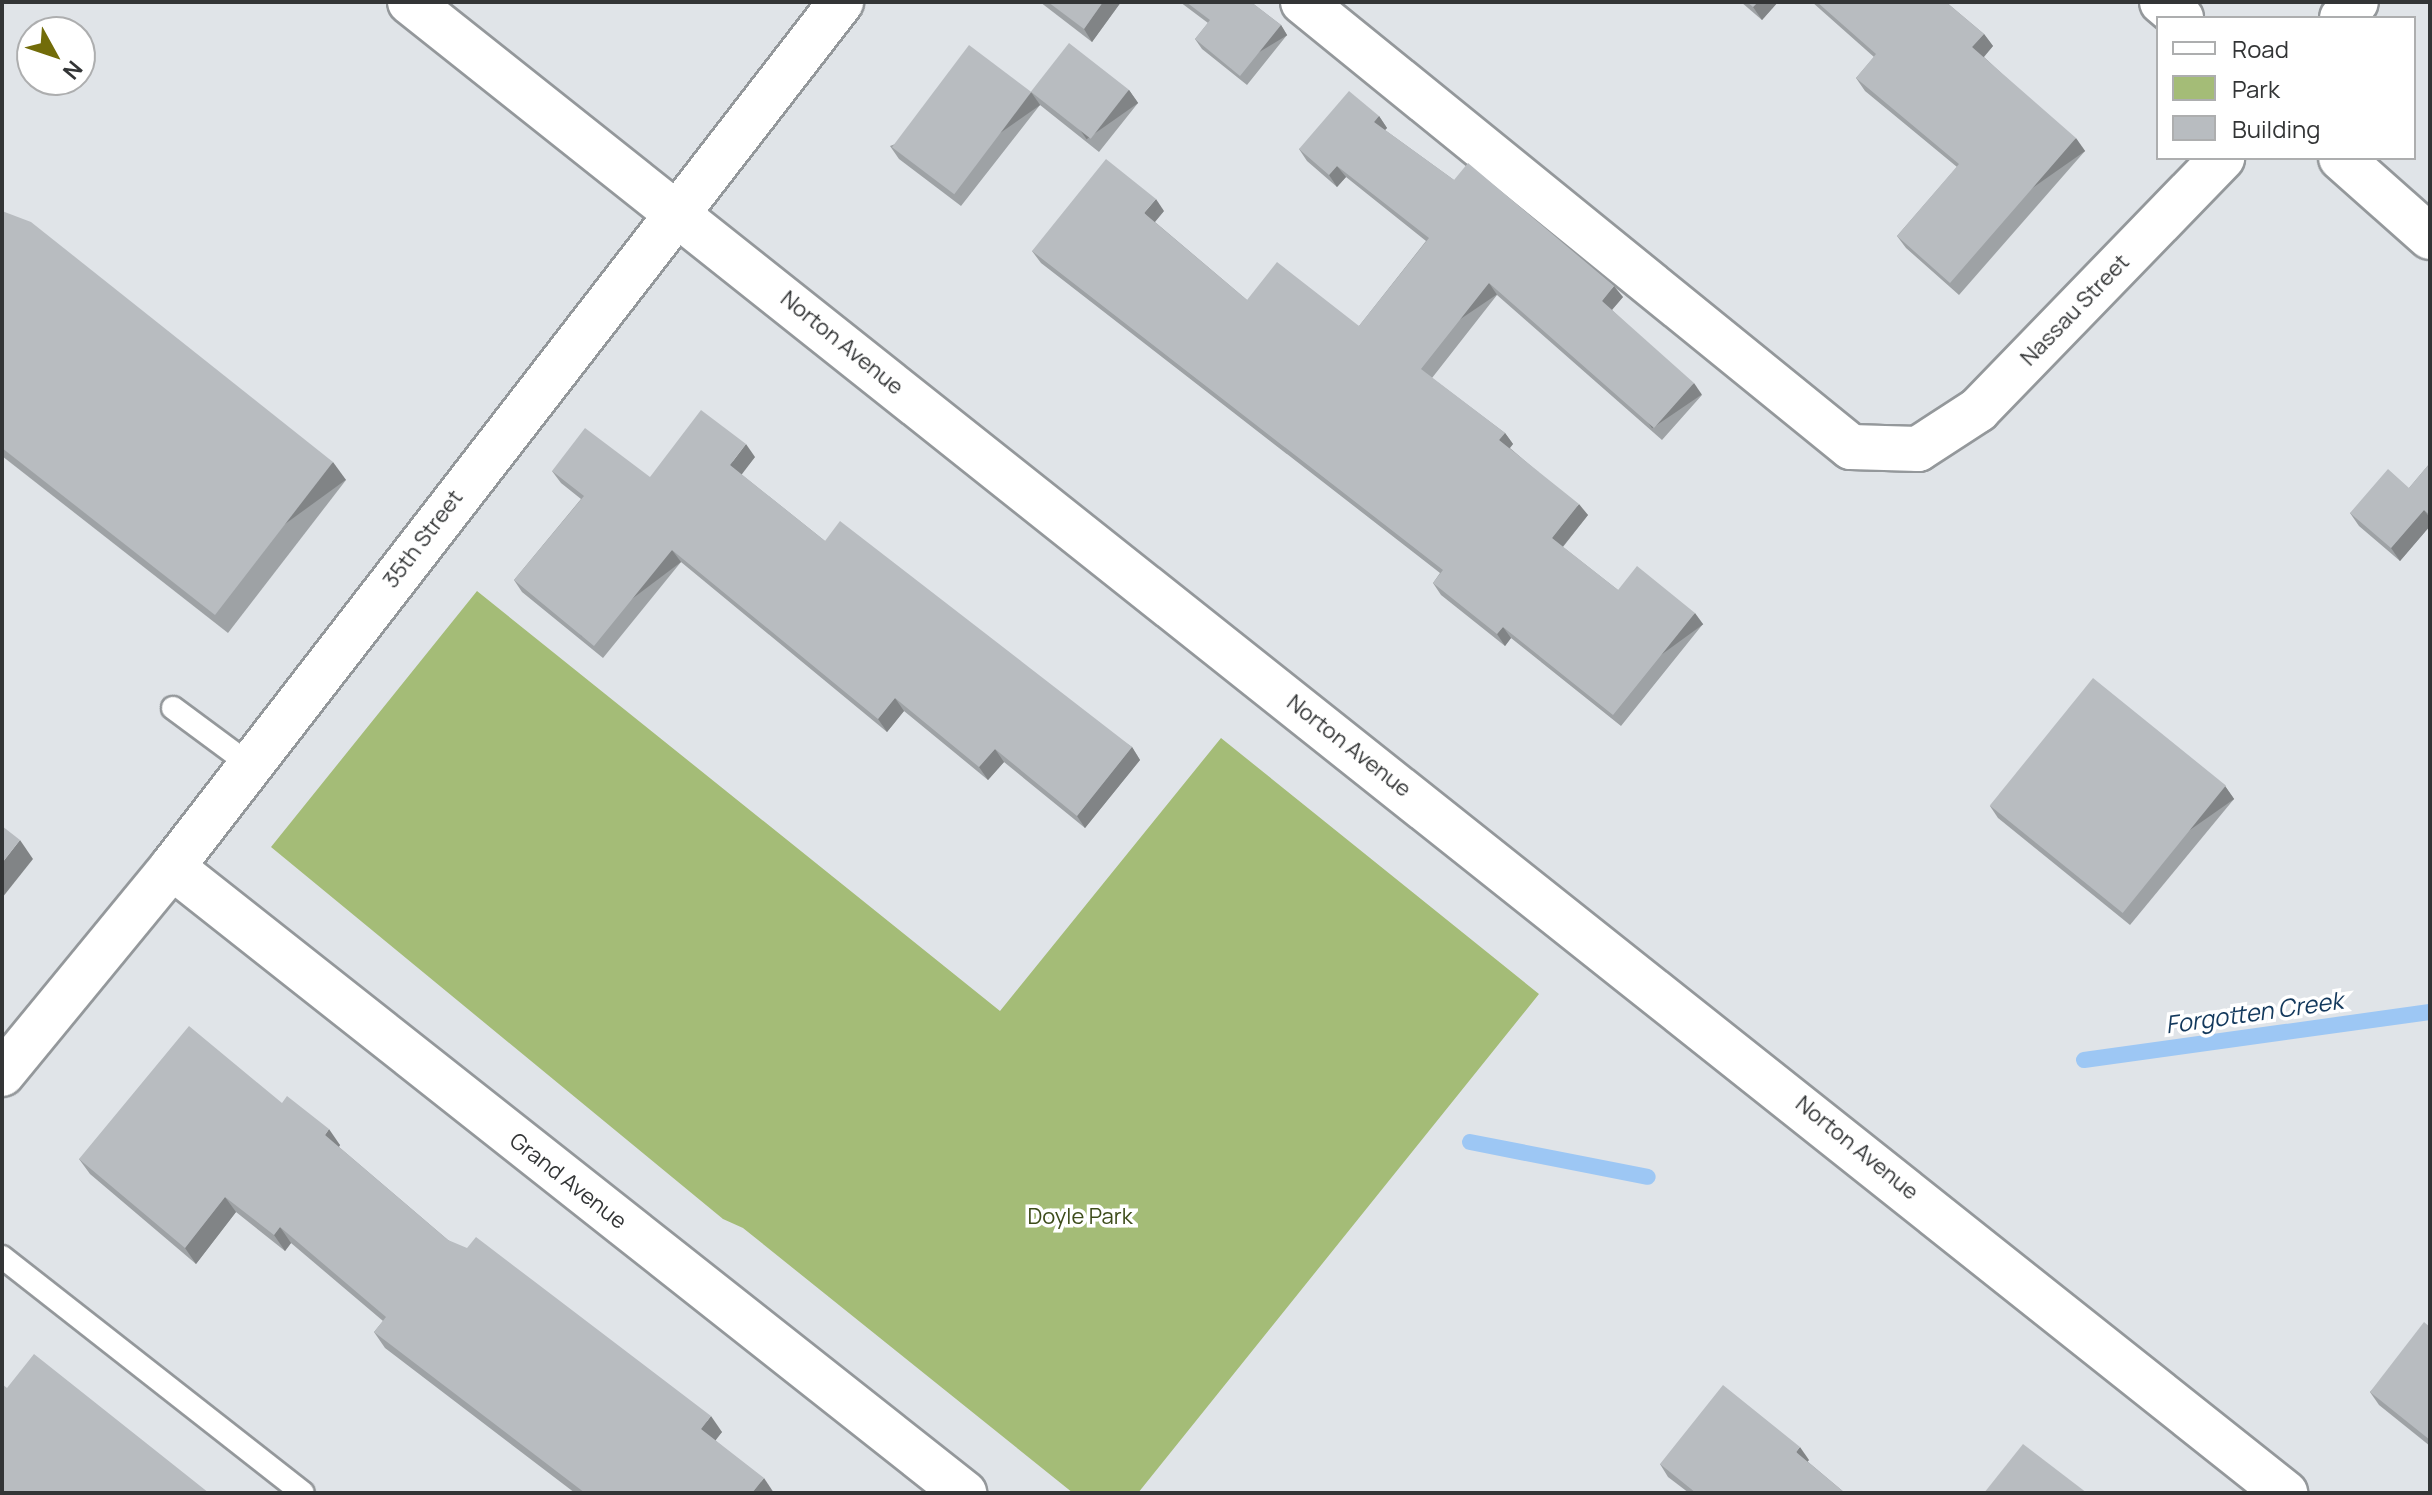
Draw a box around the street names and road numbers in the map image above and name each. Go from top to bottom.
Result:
street label: Nassau Street [2015,249,2135,371]
street label: Norton Avenue [775,285,909,401]
street label: 35th Street [378,485,468,593]
street label: Norton Avenue [1282,689,1416,803]
street label: Norton Avenue [1790,1090,1924,1206]
street label: Grand Avenue [504,1127,632,1235]

